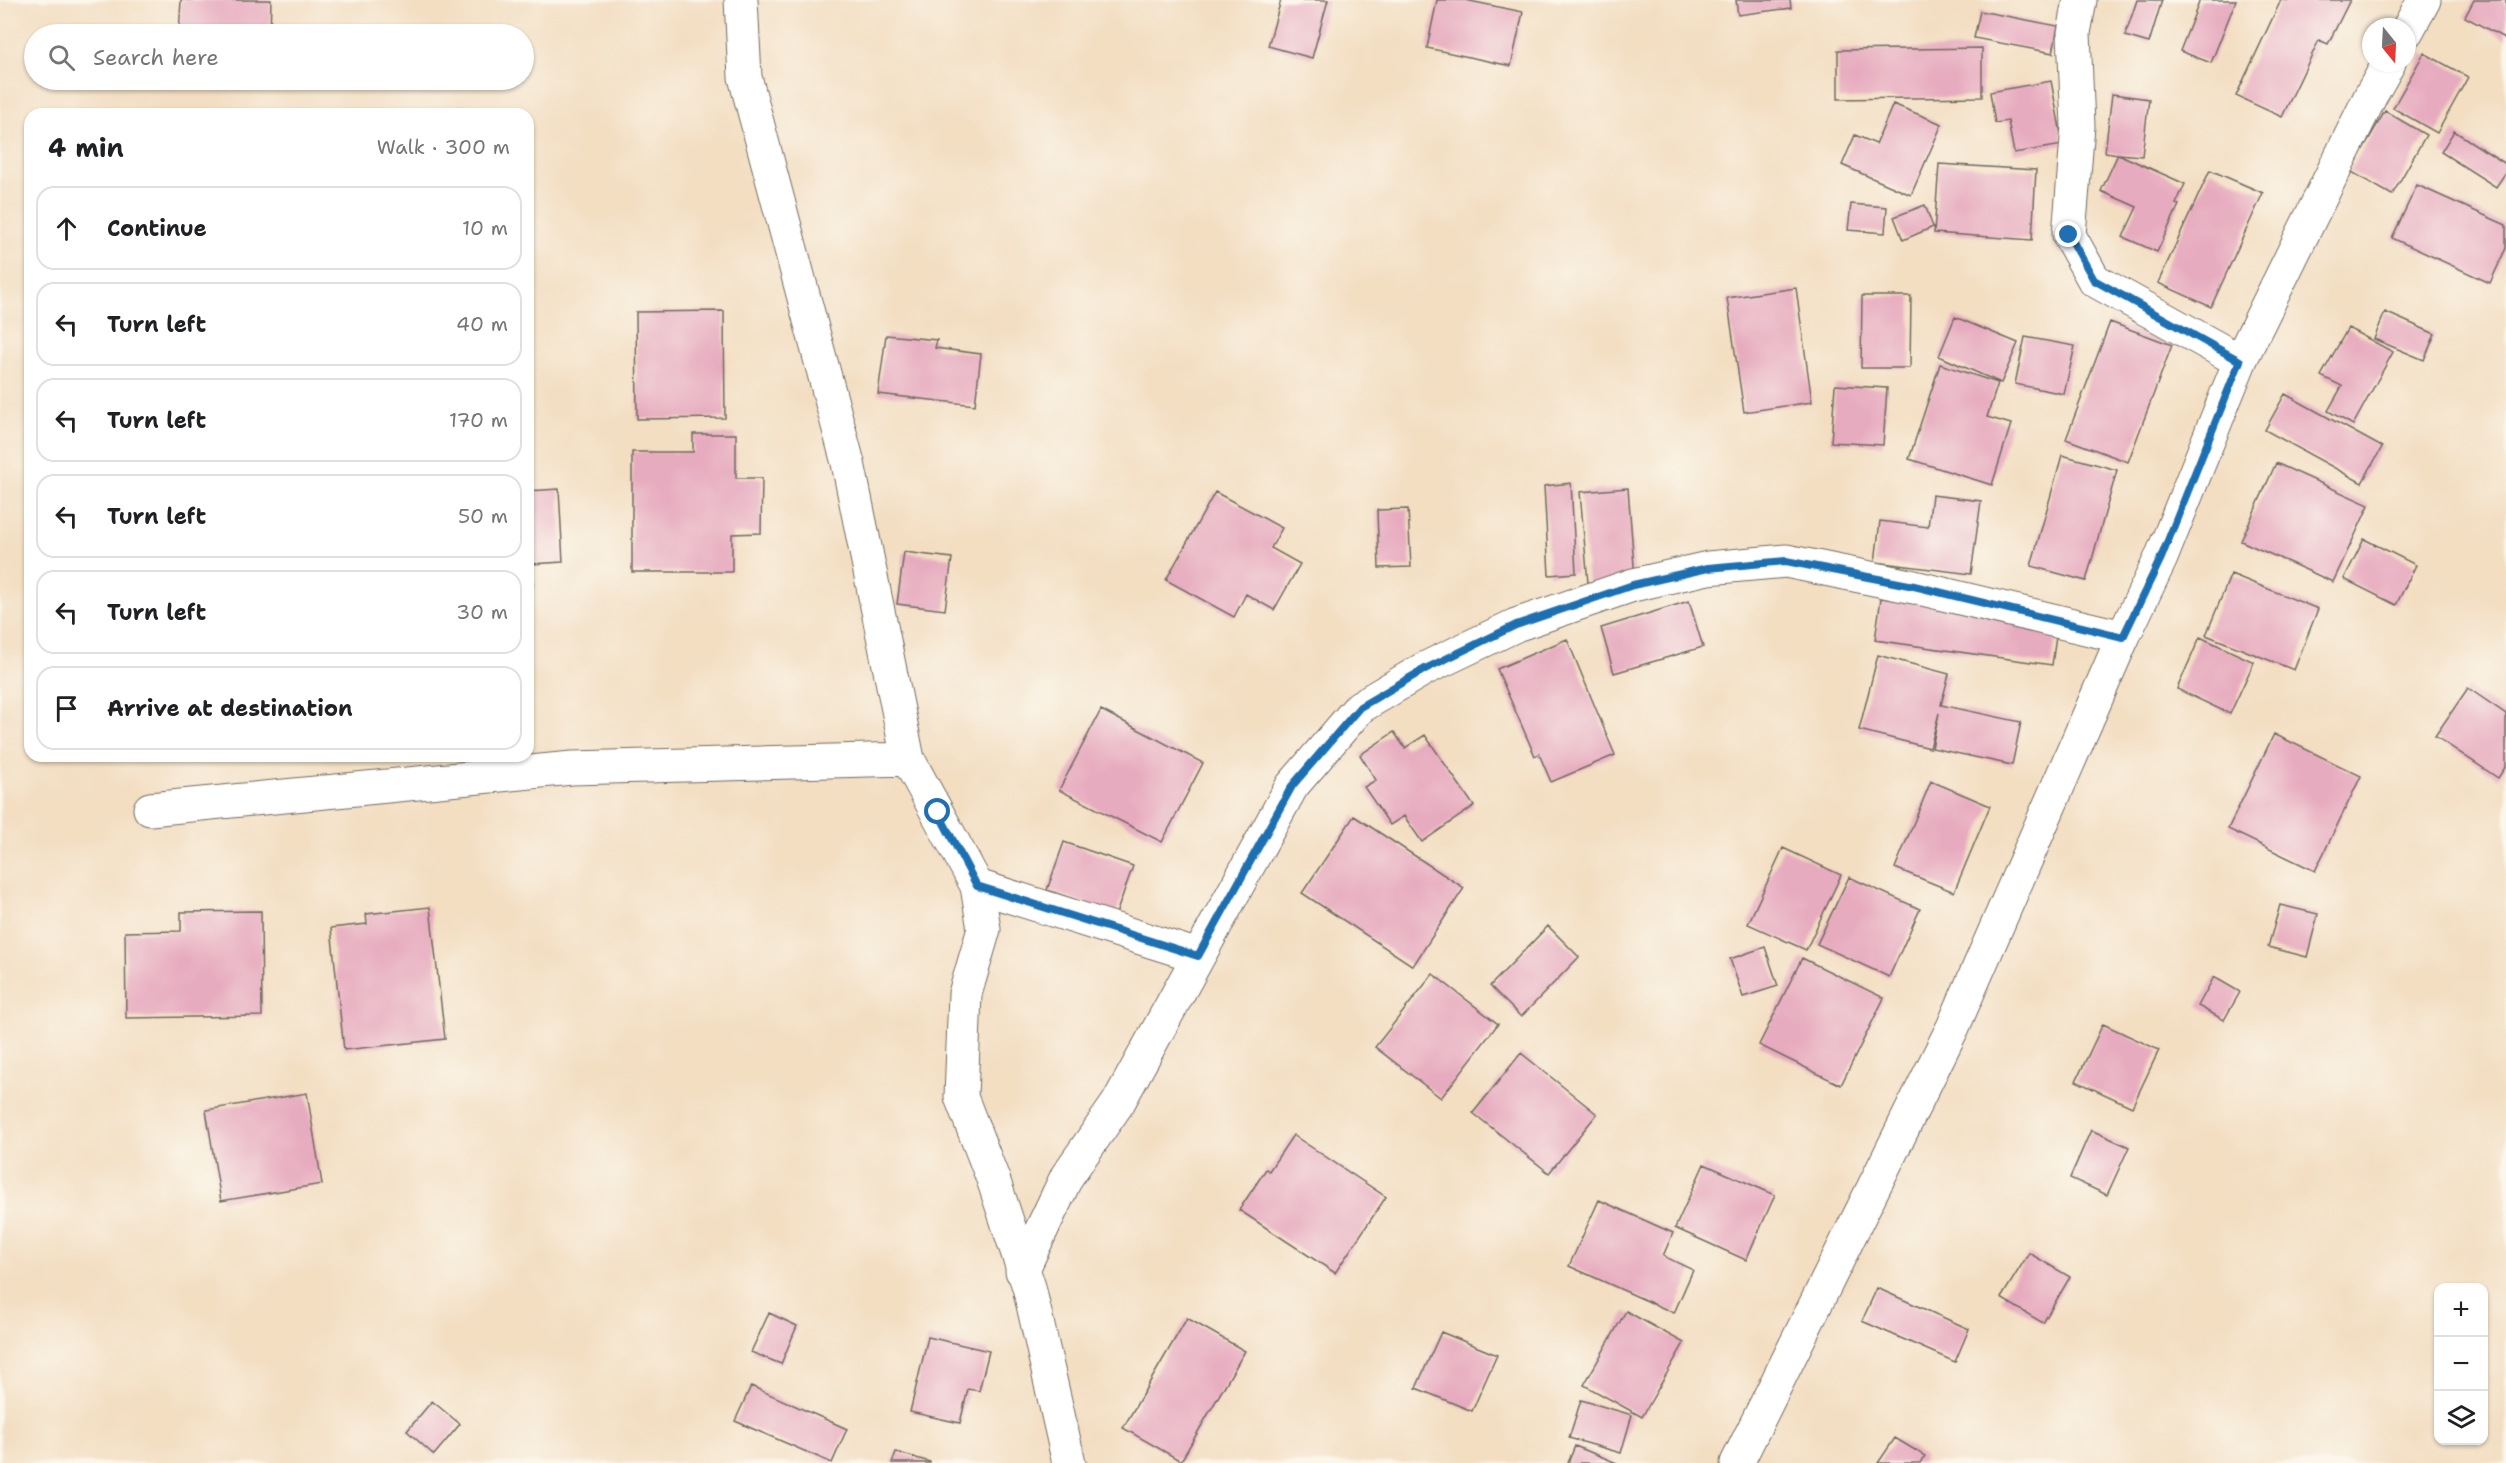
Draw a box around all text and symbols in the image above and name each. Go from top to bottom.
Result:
north arrow [2362,18,2416,72]
search box [24,24,534,90]
icon: search [45,41,78,74]
text: Search here [93,43,219,72]
text: 4 min [48,130,124,165]
text: Walk · 300 m [377,134,510,160]
icon: ahead [50,212,83,245]
text: Continue [107,214,207,243]
text: 10 m [462,215,508,241]
route end [2055,221,2081,247]
icon: left [50,308,83,341]
text: Turn left [107,310,206,339]
text: 40 m [456,311,508,337]
icon: left [50,404,83,437]
text: Turn left [107,406,206,435]
text: 170 m [449,407,508,433]
icon: left [50,500,83,533]
text: Turn left [107,502,206,531]
text: 50 m [458,503,508,529]
icon: left [50,596,83,629]
text: Turn left [107,598,206,627]
text: 30 m [456,599,508,625]
icon: arrive [50,692,83,725]
text: Arrive at destination [107,694,353,723]
route start [924,798,950,824]
map controls [2434,1283,2488,1445]
button: + [2434,1283,2488,1337]
button: − [2434,1337,2488,1391]
button: layers [2434,1391,2488,1445]

